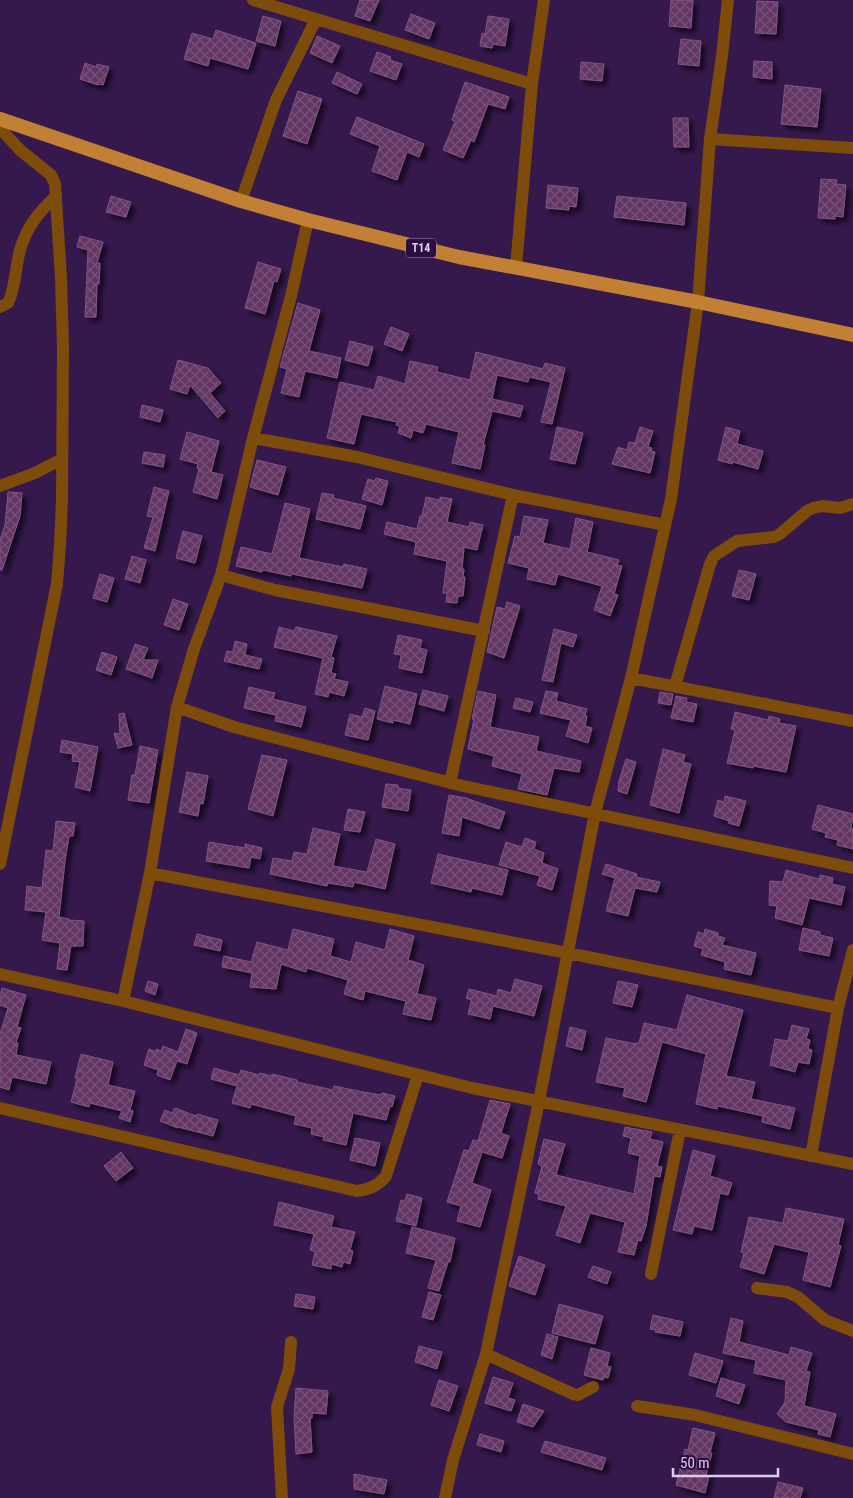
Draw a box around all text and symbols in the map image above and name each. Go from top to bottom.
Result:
road number: T14 [406,238,436,258]
scale bar [673,1446,778,1478]
text: 50 m [680,1454,710,1472]

